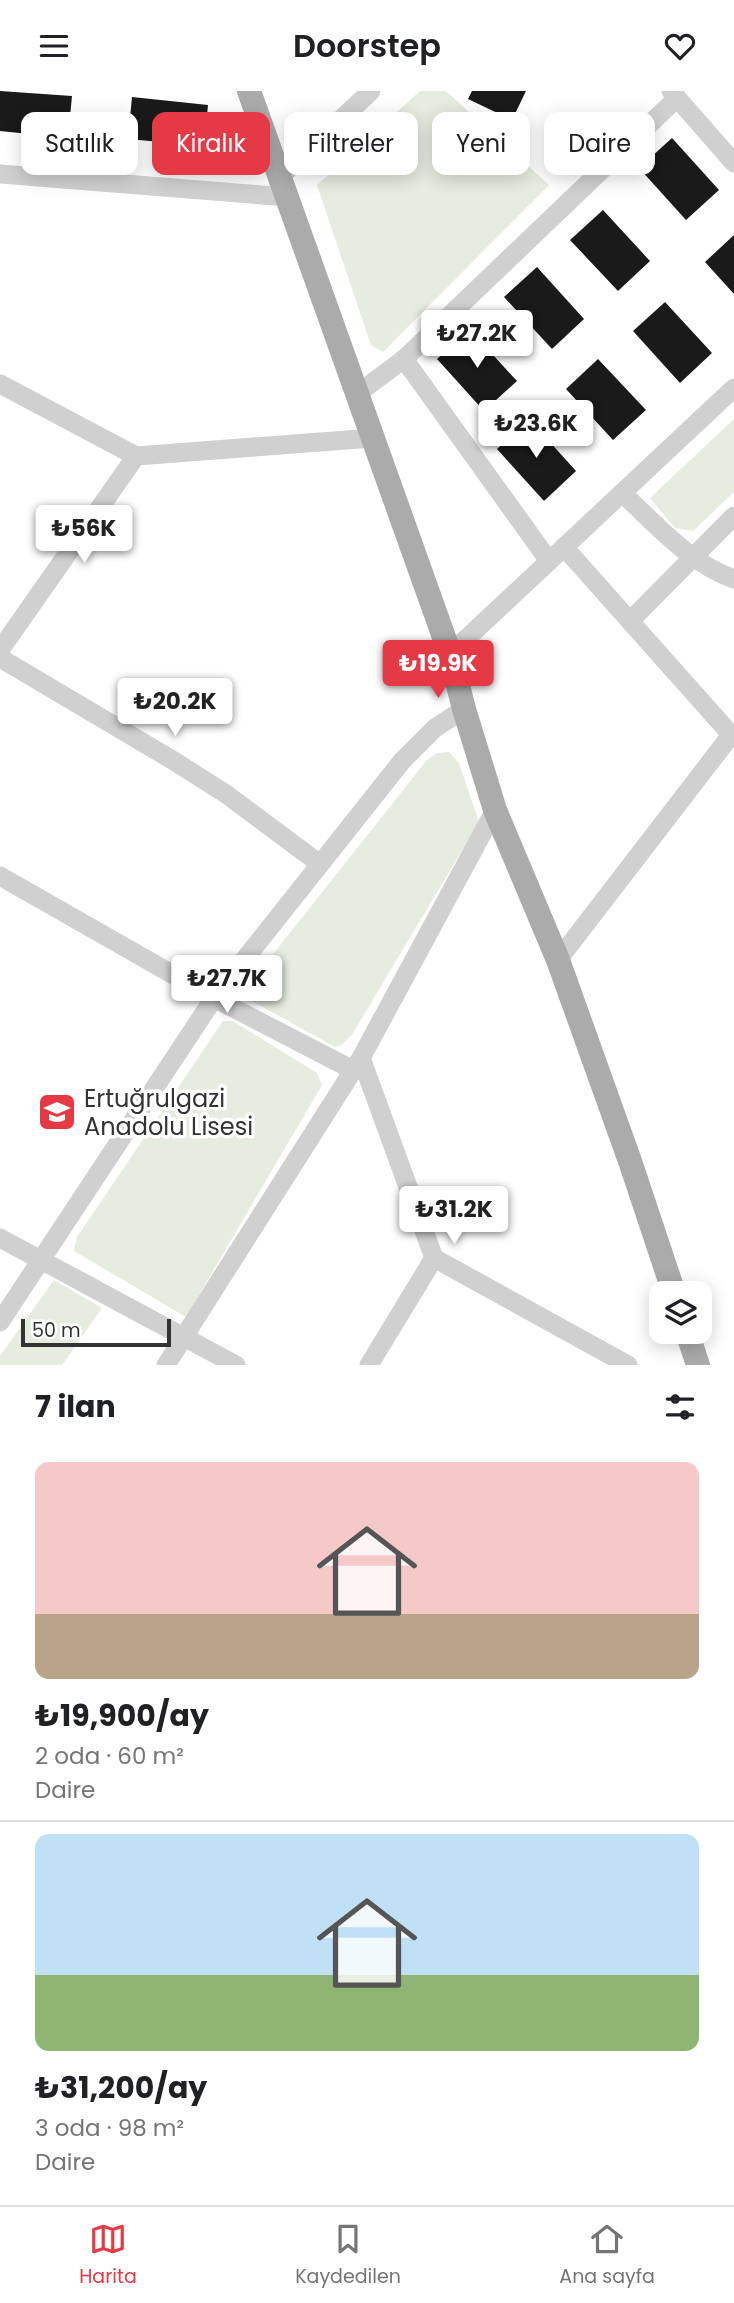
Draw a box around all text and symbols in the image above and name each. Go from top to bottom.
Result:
text: Doorstep [293,23,441,68]
icon: menu [35,27,73,65]
icon: heart [661,27,699,65]
chip: Satılık [21,112,138,175]
chip: Kiralık [152,112,270,175]
chip: Filtreler [284,112,418,175]
chip: Yeni [432,112,530,175]
chip: Daire [544,112,655,175]
pin: ₺27.2K [420,310,534,370]
text: ₺27.2K [437,317,517,349]
pin: ₺23.6K [479,401,593,460]
text: ₺23.6K [494,407,578,439]
pin: ₺56K [43,505,125,565]
text: ₺56K [52,512,116,544]
pin: ₺19.9K [381,641,495,700]
text: ₺19.9K [399,647,477,679]
pin: ₺20.2K [118,679,232,738]
text: ₺20.2K [134,685,216,717]
pin: ₺27.7K [170,955,284,1015]
text: ₺27.7K [187,962,267,994]
place label: Ertuğrulgazi Anadolu Lisesi [84,1082,253,1143]
school or university icon: Ertuğrulgazi Anadolu Lisesi [36,1091,78,1133]
pin: ₺31.2K [397,1187,511,1246]
text: ₺31.2K [415,1193,493,1225]
map controls [649,1281,712,1344]
button: layers [649,1281,712,1344]
scale bar [21,1316,172,1348]
text: 50 m [32,1317,81,1344]
text: 7 ilan [35,1385,116,1428]
icon: filters [661,1388,699,1426]
icon: home [304,1508,430,1634]
text: ₺19,900/ay [35,1694,209,1737]
text: 2 oda · 60 m² [35,1740,184,1772]
text: Daire [35,1774,95,1806]
icon: home [304,1880,430,2006]
text: ₺31,200/ay [35,2066,207,2109]
text: 3 oda · 98 m² [35,2112,184,2144]
text: Daire [35,2146,95,2178]
tab: Harita [79,2220,137,2291]
tab: Kaydedilen [295,2220,401,2291]
tab: Ana sayfa [559,2220,655,2291]

